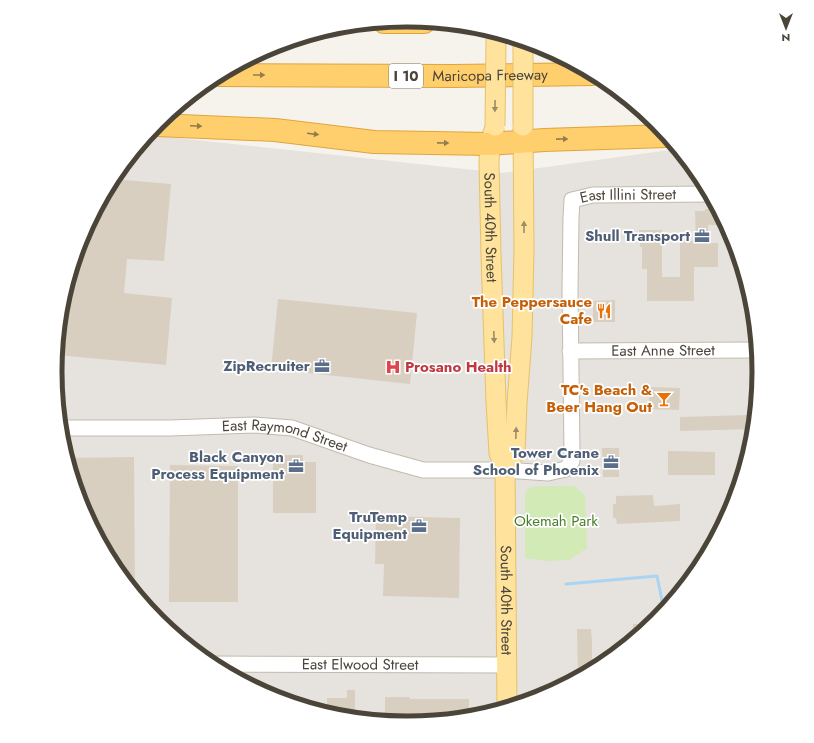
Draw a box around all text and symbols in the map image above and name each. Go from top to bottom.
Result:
north arrow [766,8,806,48]
text: N [782,30,790,46]
road number: I 10 [389,64,423,88]
street label: Maricopa Freeway [432,64,548,87]
one-way arrow [253,72,266,78]
one-way arrow [492,100,498,113]
one-way arrow [190,123,203,129]
one-way arrow [307,131,319,138]
one-way arrow [556,136,569,142]
one-way arrow [437,140,450,146]
street label: South 40th Street [478,172,503,283]
street label: East Illini Street [578,183,677,209]
one-way arrow [521,220,527,233]
place label: Shull Transport [585,225,690,247]
office icon: Shull Transport [693,227,711,245]
place label: The Peppersauce Cafe [472,291,592,330]
restaurant icon: The Peppersauce Cafe [595,302,613,320]
one-way arrow [490,331,497,343]
street label: East Anne Street [611,339,715,362]
place label: ZipRecruiter [223,355,311,377]
place label: Prosano Health [405,356,512,378]
office icon: ZipRecruiter [313,357,331,375]
hospital icon: Prosano Health [384,358,402,376]
place label: TC's Beach & Beer Hang Out [546,379,653,418]
bar icon: TC's Beach & Beer Hang Out [655,390,673,408]
street label: East Raymond Street [221,414,351,458]
one-way arrow [512,427,519,439]
place label: Tower Crane School of Phoenix [473,442,599,481]
place label: Black Canyon Process Equipment [151,446,284,485]
office icon: Tower Crane School of Phoenix [602,453,620,471]
office icon: Black Canyon Process Equipment [287,457,305,475]
place label: TruTemp Equipment [332,506,407,545]
park label: Okemah Park [514,510,598,532]
office icon: TruTemp Equipment [410,517,428,535]
street label: South 40th Street [495,545,518,656]
street label: East Elwood Street [302,653,419,676]

